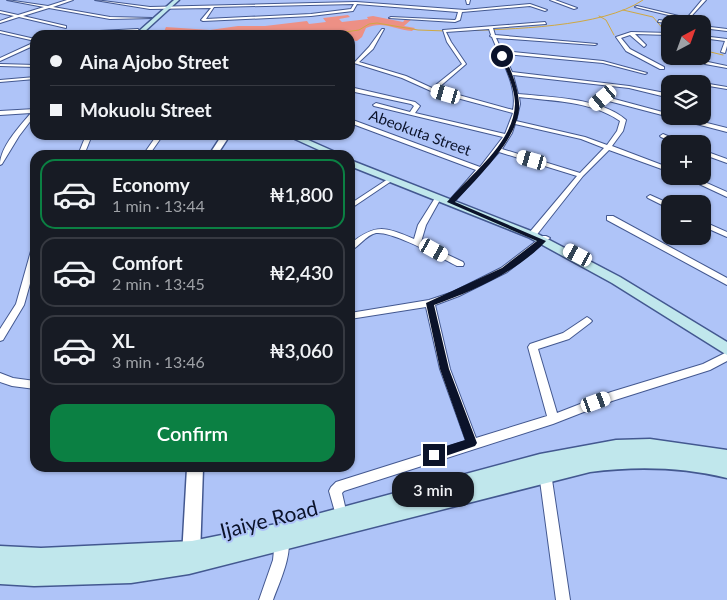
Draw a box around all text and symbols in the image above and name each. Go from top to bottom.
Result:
north arrow [661,15,711,65]
map controls [661,15,711,245]
route start [491,45,513,67]
text: Aina Ajobo Street [80,50,229,73]
button: layers [661,75,711,125]
car [429,83,462,105]
car [586,83,619,113]
text: Mokuolu Street [80,98,212,121]
street label: Abeokuta Street [367,105,474,159]
button: + [661,135,711,185]
car [515,149,548,171]
icon: car [52,172,97,217]
text: Economy [112,173,190,196]
text: ₦1,800 [269,183,333,206]
button: − [661,195,711,245]
text: 1 min · 13:44 [112,196,205,215]
car [417,236,450,264]
car [561,241,594,269]
icon: car [52,250,97,295]
text: Comfort [112,251,183,274]
text: ₦2,430 [269,261,333,284]
text: 2 min · 13:45 [112,274,205,293]
icon: car [52,328,97,373]
text: XL [112,329,135,352]
text: ₦3,060 [269,339,333,362]
text: 3 min · 13:46 [112,352,205,371]
car [579,390,612,414]
button: Confirm [50,404,335,462]
route end [423,444,445,466]
callout: 3 min [393,472,475,508]
text: 3 min [413,480,453,499]
street label: Ijaiye Road [217,494,320,543]

